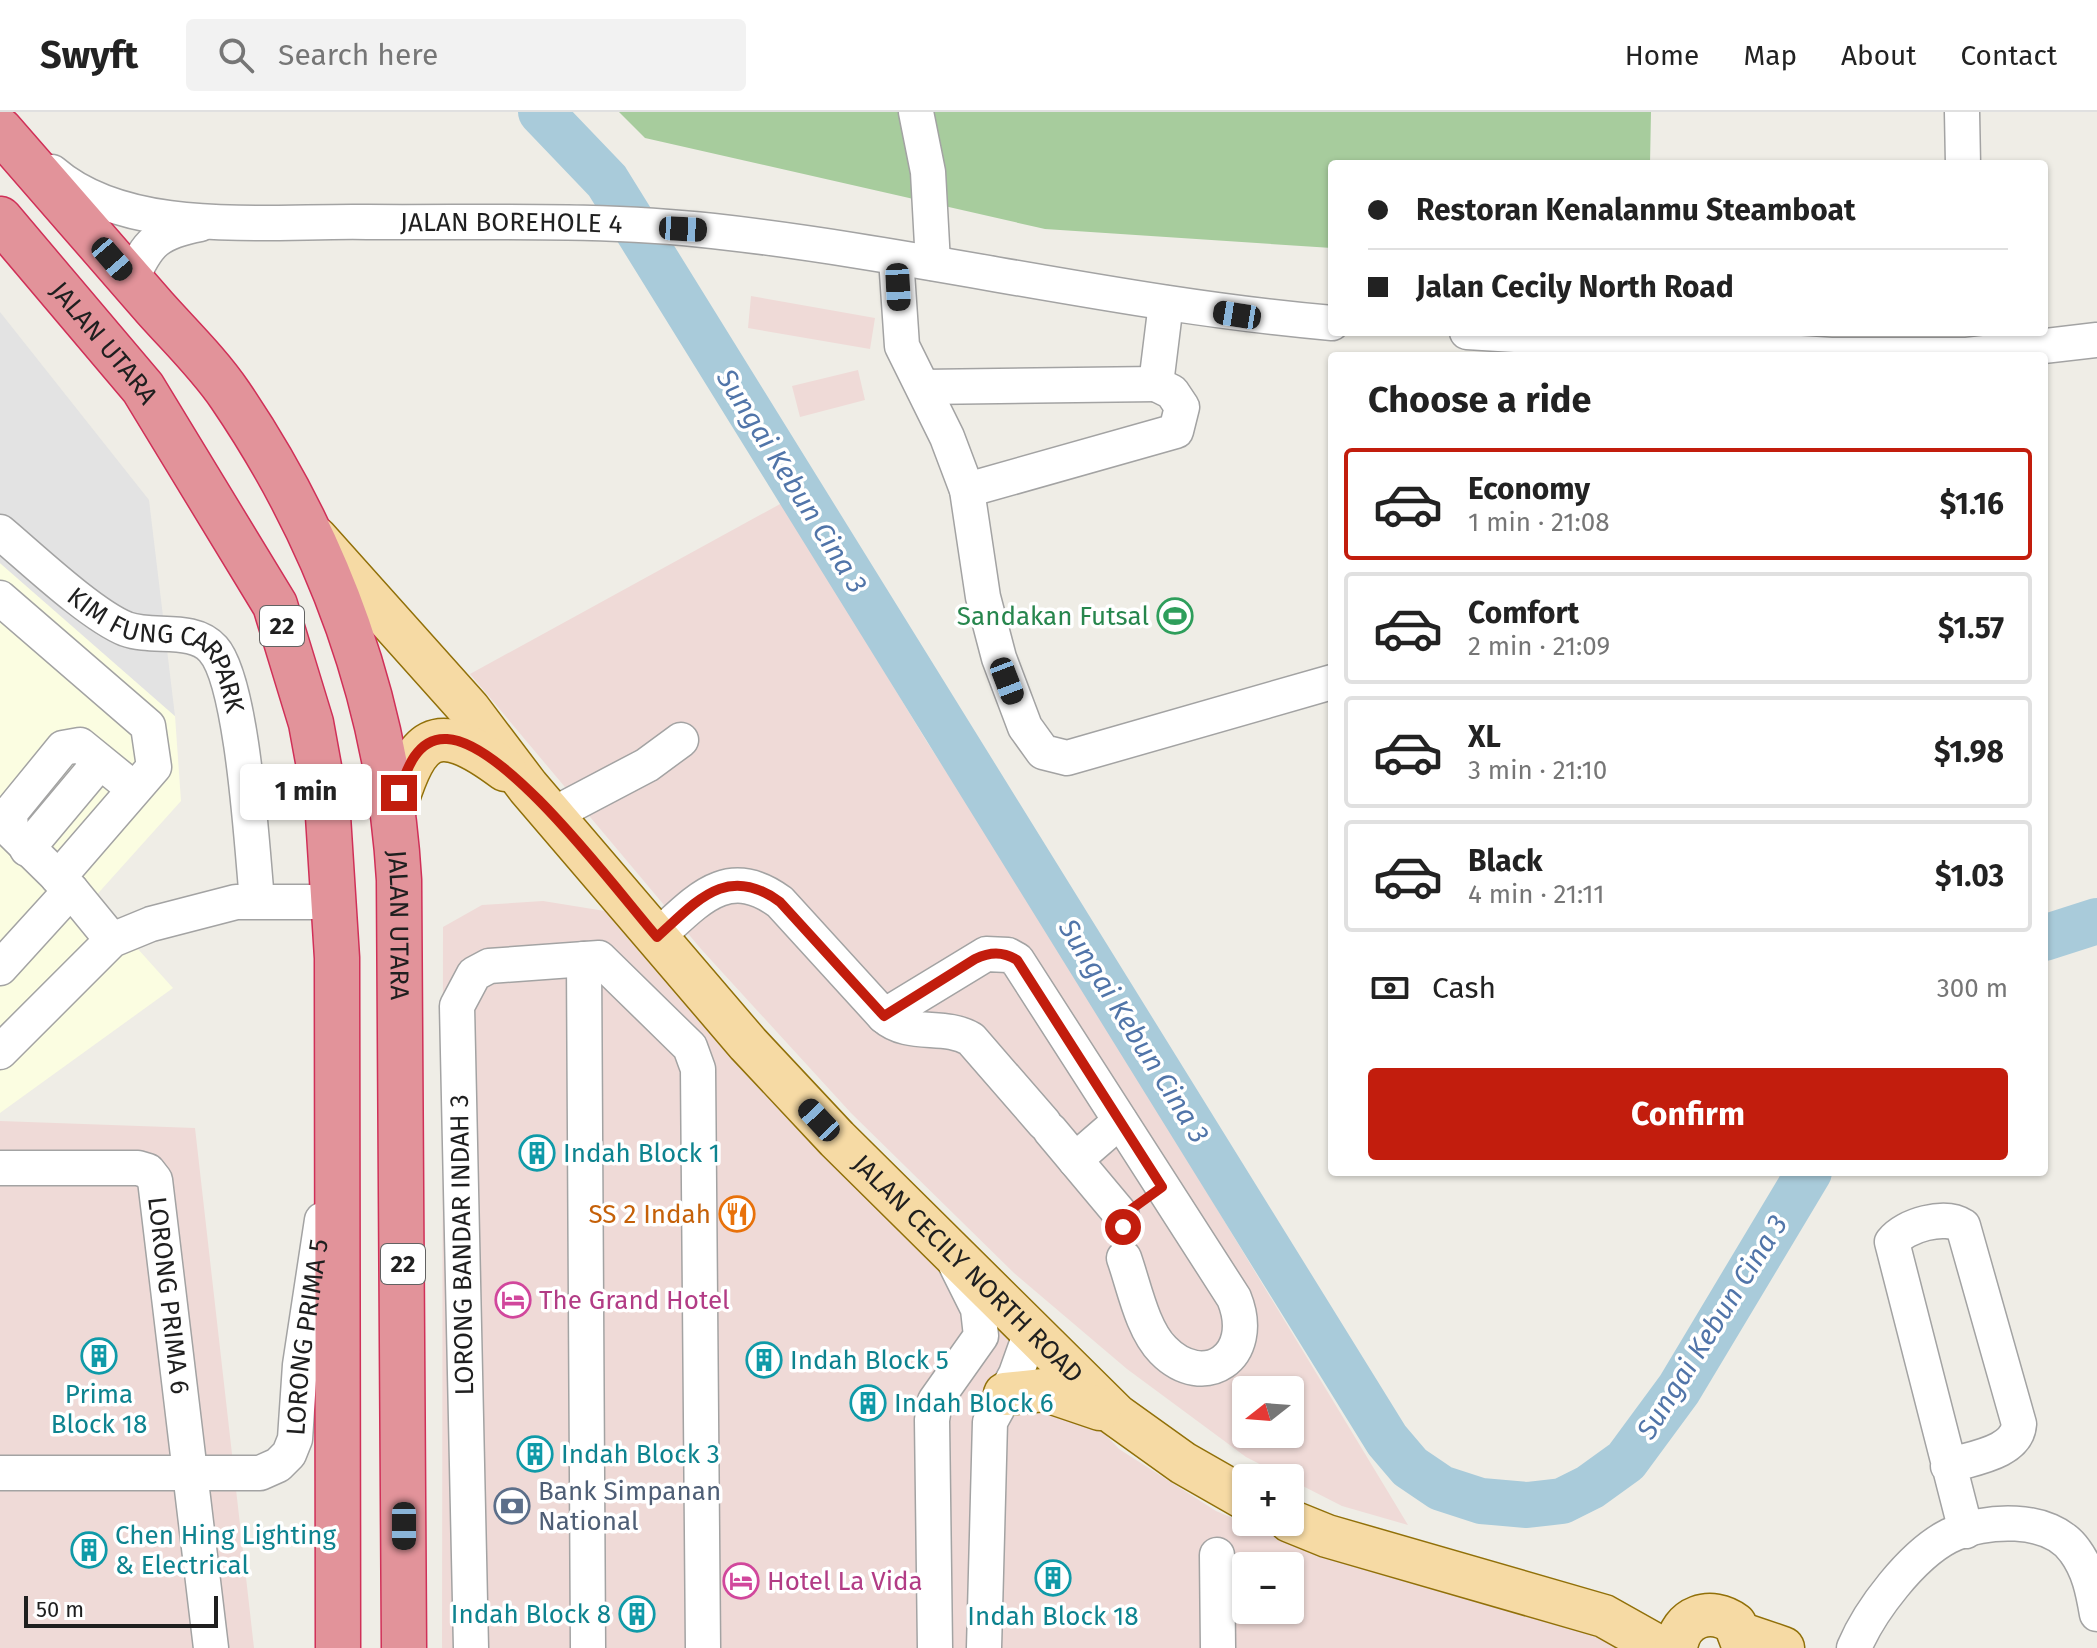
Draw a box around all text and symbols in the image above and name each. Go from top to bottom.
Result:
search box [186,19,746,91]
text: Swyft [40,32,138,78]
icon: search [214,33,258,77]
text: Search here [278,37,438,73]
text: Home [1625,39,1699,72]
text: Map [1743,39,1797,72]
text: About [1841,39,1916,72]
text: Contact [1960,39,2057,72]
text: Restoran Kenalanmu Steamboat [1416,192,1856,228]
street label: JALAN BOREHOLE 4 [400,206,623,240]
car [658,216,708,242]
car [87,233,137,285]
car [885,262,911,312]
text: Jalan Cecily North Road [1416,269,1734,305]
street label: JALAN UTARA [44,275,164,410]
car [1211,299,1263,331]
water label: Sungai Kebun Cina 3 [709,362,874,599]
text: Choose a ride [1368,378,1591,422]
icon: car [1372,468,1444,540]
text: Economy [1468,471,1590,507]
text: $1.16 [1940,486,2004,522]
text: 1 min · 21:08 [1468,507,1610,538]
street label: KIM FUNG CARPARK [61,580,251,716]
icon: car [1372,592,1444,664]
text: Comfort [1468,595,1579,631]
sports icon: Sandakan Futsal [1156,597,1194,635]
place label: Sandakan Futsal [957,601,1149,632]
road number: 22 [260,606,304,646]
text: $1.57 [1938,610,2004,646]
text: 2 min · 21:09 [1468,631,1610,662]
car [987,654,1027,708]
icon: car [1372,716,1444,788]
text: XL [1468,719,1501,755]
text: $1.98 [1934,734,2004,770]
text: 3 min · 21:10 [1468,755,1607,786]
callout: 1 min [239,765,371,821]
route end [381,775,417,811]
text: 1 min [275,776,337,807]
icon: car [1372,840,1444,912]
text: Black [1468,843,1543,879]
street label: JALAN UTARA [381,849,415,1000]
text: $1.03 [1935,858,2004,894]
text: 4 min · 21:11 [1468,879,1604,910]
water label: Sungai Kebun Cina 3 [1051,912,1216,1149]
icon: cash [1368,966,1412,1010]
text: Cash [1432,970,1496,1006]
text: 300 m [1937,973,2008,1004]
button: Confirm [1368,1068,2008,1160]
street label: LORONG BANDAR INDAH 3 [444,1094,480,1396]
car [794,1094,844,1146]
building icon: Indah Block 1 [518,1134,556,1172]
place label: Indah Block 1 [563,1138,720,1169]
street label: JALAN CECILY NORTH ROAD [846,1148,1090,1389]
street label: LORONG PRIMA 6 [142,1195,196,1396]
restaurant icon: SS 2 Indah [718,1195,756,1233]
place label: SS 2 Indah [588,1199,711,1230]
route start [1105,1209,1141,1245]
water label: Sungai Kebun Cina 3 [1629,1209,1794,1446]
street label: LORONG PRIMA 5 [280,1237,334,1436]
road number: 22 [381,1244,425,1284]
hotel icon: The Grand Hotel [494,1281,532,1319]
place label: The Grand Hotel [539,1285,730,1316]
building icon: Prima Block 18 [80,1337,118,1375]
building icon: Indah Block 5 [745,1341,783,1379]
place label: Indah Block 5 [790,1345,949,1376]
north arrow [1232,1376,1304,1448]
map controls [1232,1376,1304,1624]
place label: Prima Block 18 [51,1379,147,1440]
building icon: Indah Block 6 [849,1384,887,1422]
place label: Indah Block 6 [894,1388,1054,1419]
building icon: Indah Block 3 [516,1435,554,1473]
place label: Indah Block 3 [561,1439,720,1470]
button: + [1232,1464,1304,1536]
place label: Bank Simpanan National [538,1476,721,1537]
bank icon: Bank Simpanan National [493,1487,531,1525]
car [392,1502,416,1550]
place label: Chen Hing Lighting & Electrical [115,1520,336,1581]
building icon: Chen Hing Lighting & Electrical [70,1531,108,1569]
button: − [1232,1552,1304,1624]
building icon: Indah Block 18 [1034,1559,1072,1597]
hotel icon: Hotel La Vida [722,1562,760,1600]
place label: Hotel La Vida [767,1566,923,1597]
scale bar [24,1592,218,1628]
building icon: Indah Block 8 [618,1595,656,1633]
text: 50 m [36,1596,84,1623]
place label: Indah Block 8 [451,1599,611,1630]
place label: Indah Block 18 [967,1601,1139,1632]

